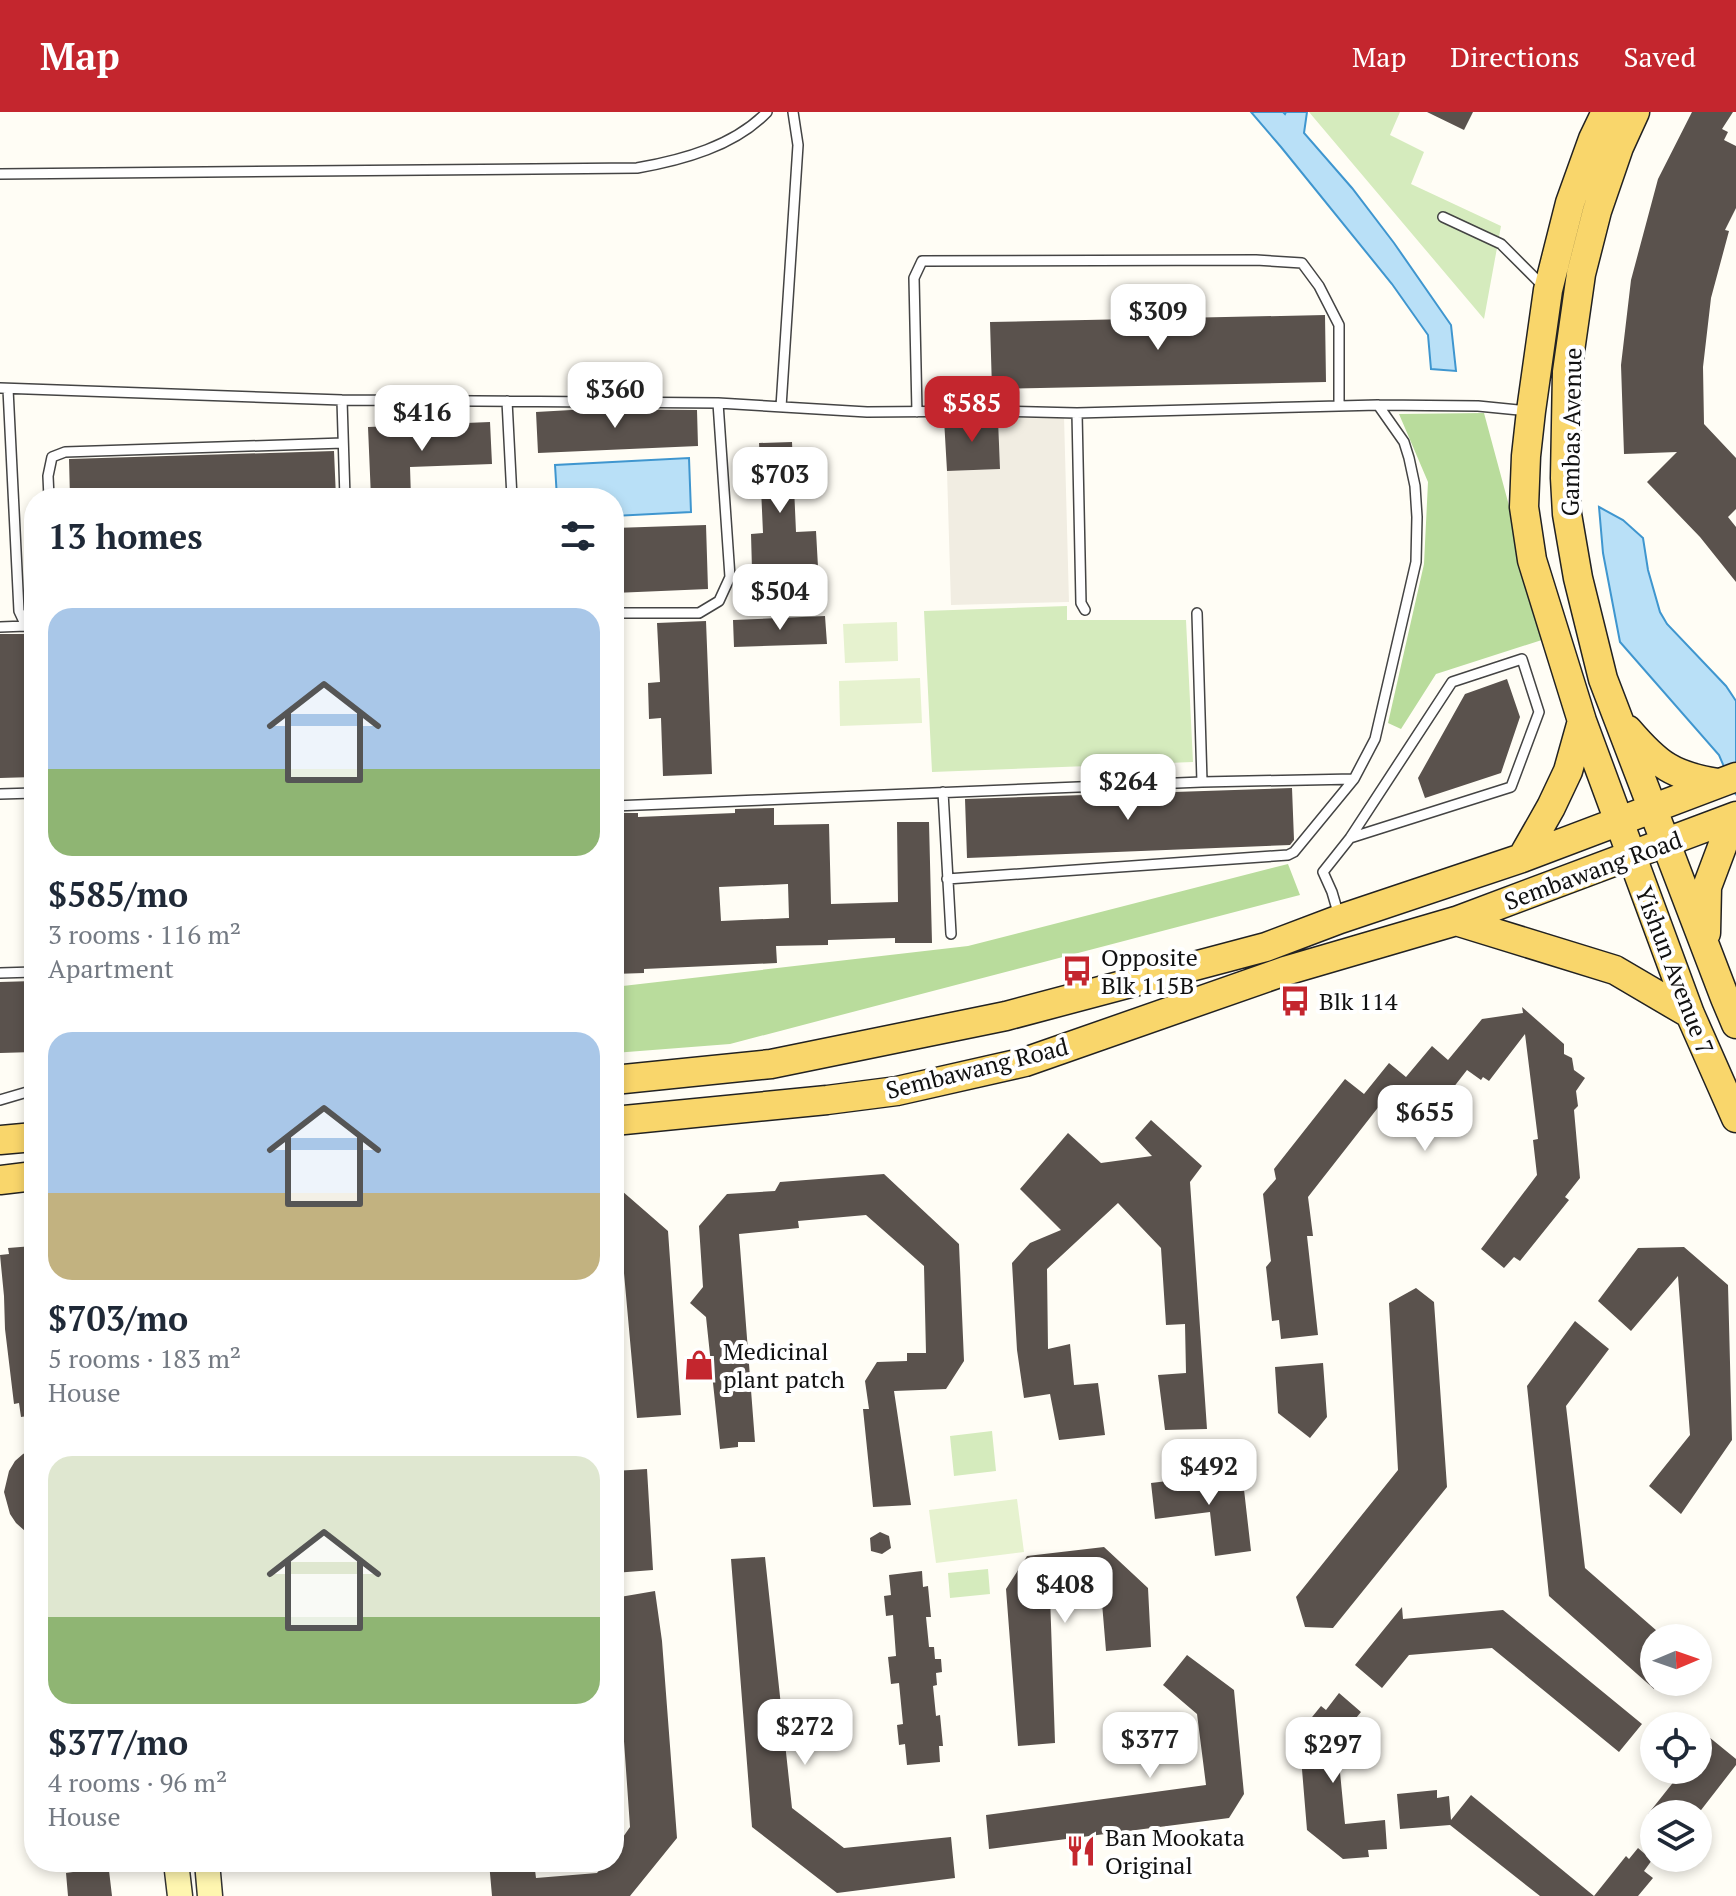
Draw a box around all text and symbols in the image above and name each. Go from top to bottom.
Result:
text: Map [40,31,120,81]
text: Map [1352,38,1406,75]
text: Directions [1450,38,1580,75]
text: Saved [1624,38,1696,75]
pin: $309 [1111,284,1205,352]
text: $309 [1129,293,1187,327]
street label: Gambas Avenue [1554,347,1588,517]
pin: $360 [568,362,662,430]
text: $360 [586,371,644,405]
pin: $585 [925,376,1019,444]
pin: $416 [375,385,469,453]
text: $585 [943,385,1001,419]
text: $416 [393,394,451,428]
pin: $703 [733,447,827,515]
text: $703 [751,456,809,490]
text: 13 homes [48,514,203,559]
icon: filters [556,514,600,558]
pin: $504 [733,564,827,632]
text: $504 [751,573,809,607]
icon: home [252,660,396,804]
pin: $264 [1081,754,1175,822]
text: $264 [1099,763,1157,797]
street label: Sembawang Road [1500,823,1686,917]
text: $585/mo [48,872,188,917]
street label: Yishun Avenue 7 [1628,881,1722,1059]
text: 3 rooms · 116 m² [48,917,241,951]
place label: Opposite Blk 115B [1101,941,1198,1001]
text: Apartment [48,951,174,985]
bus stop icon: Opposite Blk 115B [1060,954,1094,988]
bus stop icon: Blk 114 [1278,984,1312,1018]
place label: Blk 114 [1319,985,1398,1017]
street label: Sembawang Road [883,1030,1071,1106]
icon: home [252,1084,396,1228]
pin: $655 [1378,1085,1472,1153]
text: $655 [1396,1094,1454,1128]
text: $703/mo [48,1296,188,1341]
place label: Medicinal plant patch [723,1335,845,1395]
text: 5 rooms · 183 m² [48,1341,241,1375]
shop icon: Medicinal plant patch [682,1348,716,1382]
text: House [48,1375,121,1409]
pin: $492 [1162,1439,1256,1507]
text: $492 [1180,1448,1238,1482]
icon: home [252,1508,396,1652]
pin: $408 [1018,1557,1112,1625]
text: $408 [1036,1566,1094,1600]
north arrow [1640,1624,1712,1696]
map controls [1640,1624,1712,1872]
pin: $272 [758,1699,852,1767]
text: $272 [776,1708,834,1742]
pin: $377 [1103,1712,1197,1780]
button: locate [1640,1712,1712,1784]
pin: $297 [1286,1717,1380,1785]
text: $377/mo [48,1720,188,1765]
text: $377 [1121,1721,1179,1755]
text: $297 [1304,1726,1362,1760]
text: 4 rooms · 96 m² [48,1765,227,1799]
text: House [48,1799,121,1833]
button: layers [1640,1800,1712,1872]
place label: Ban Mookata Original [1105,1821,1245,1881]
restaurant icon: Ban Mookata Original [1064,1834,1098,1868]

